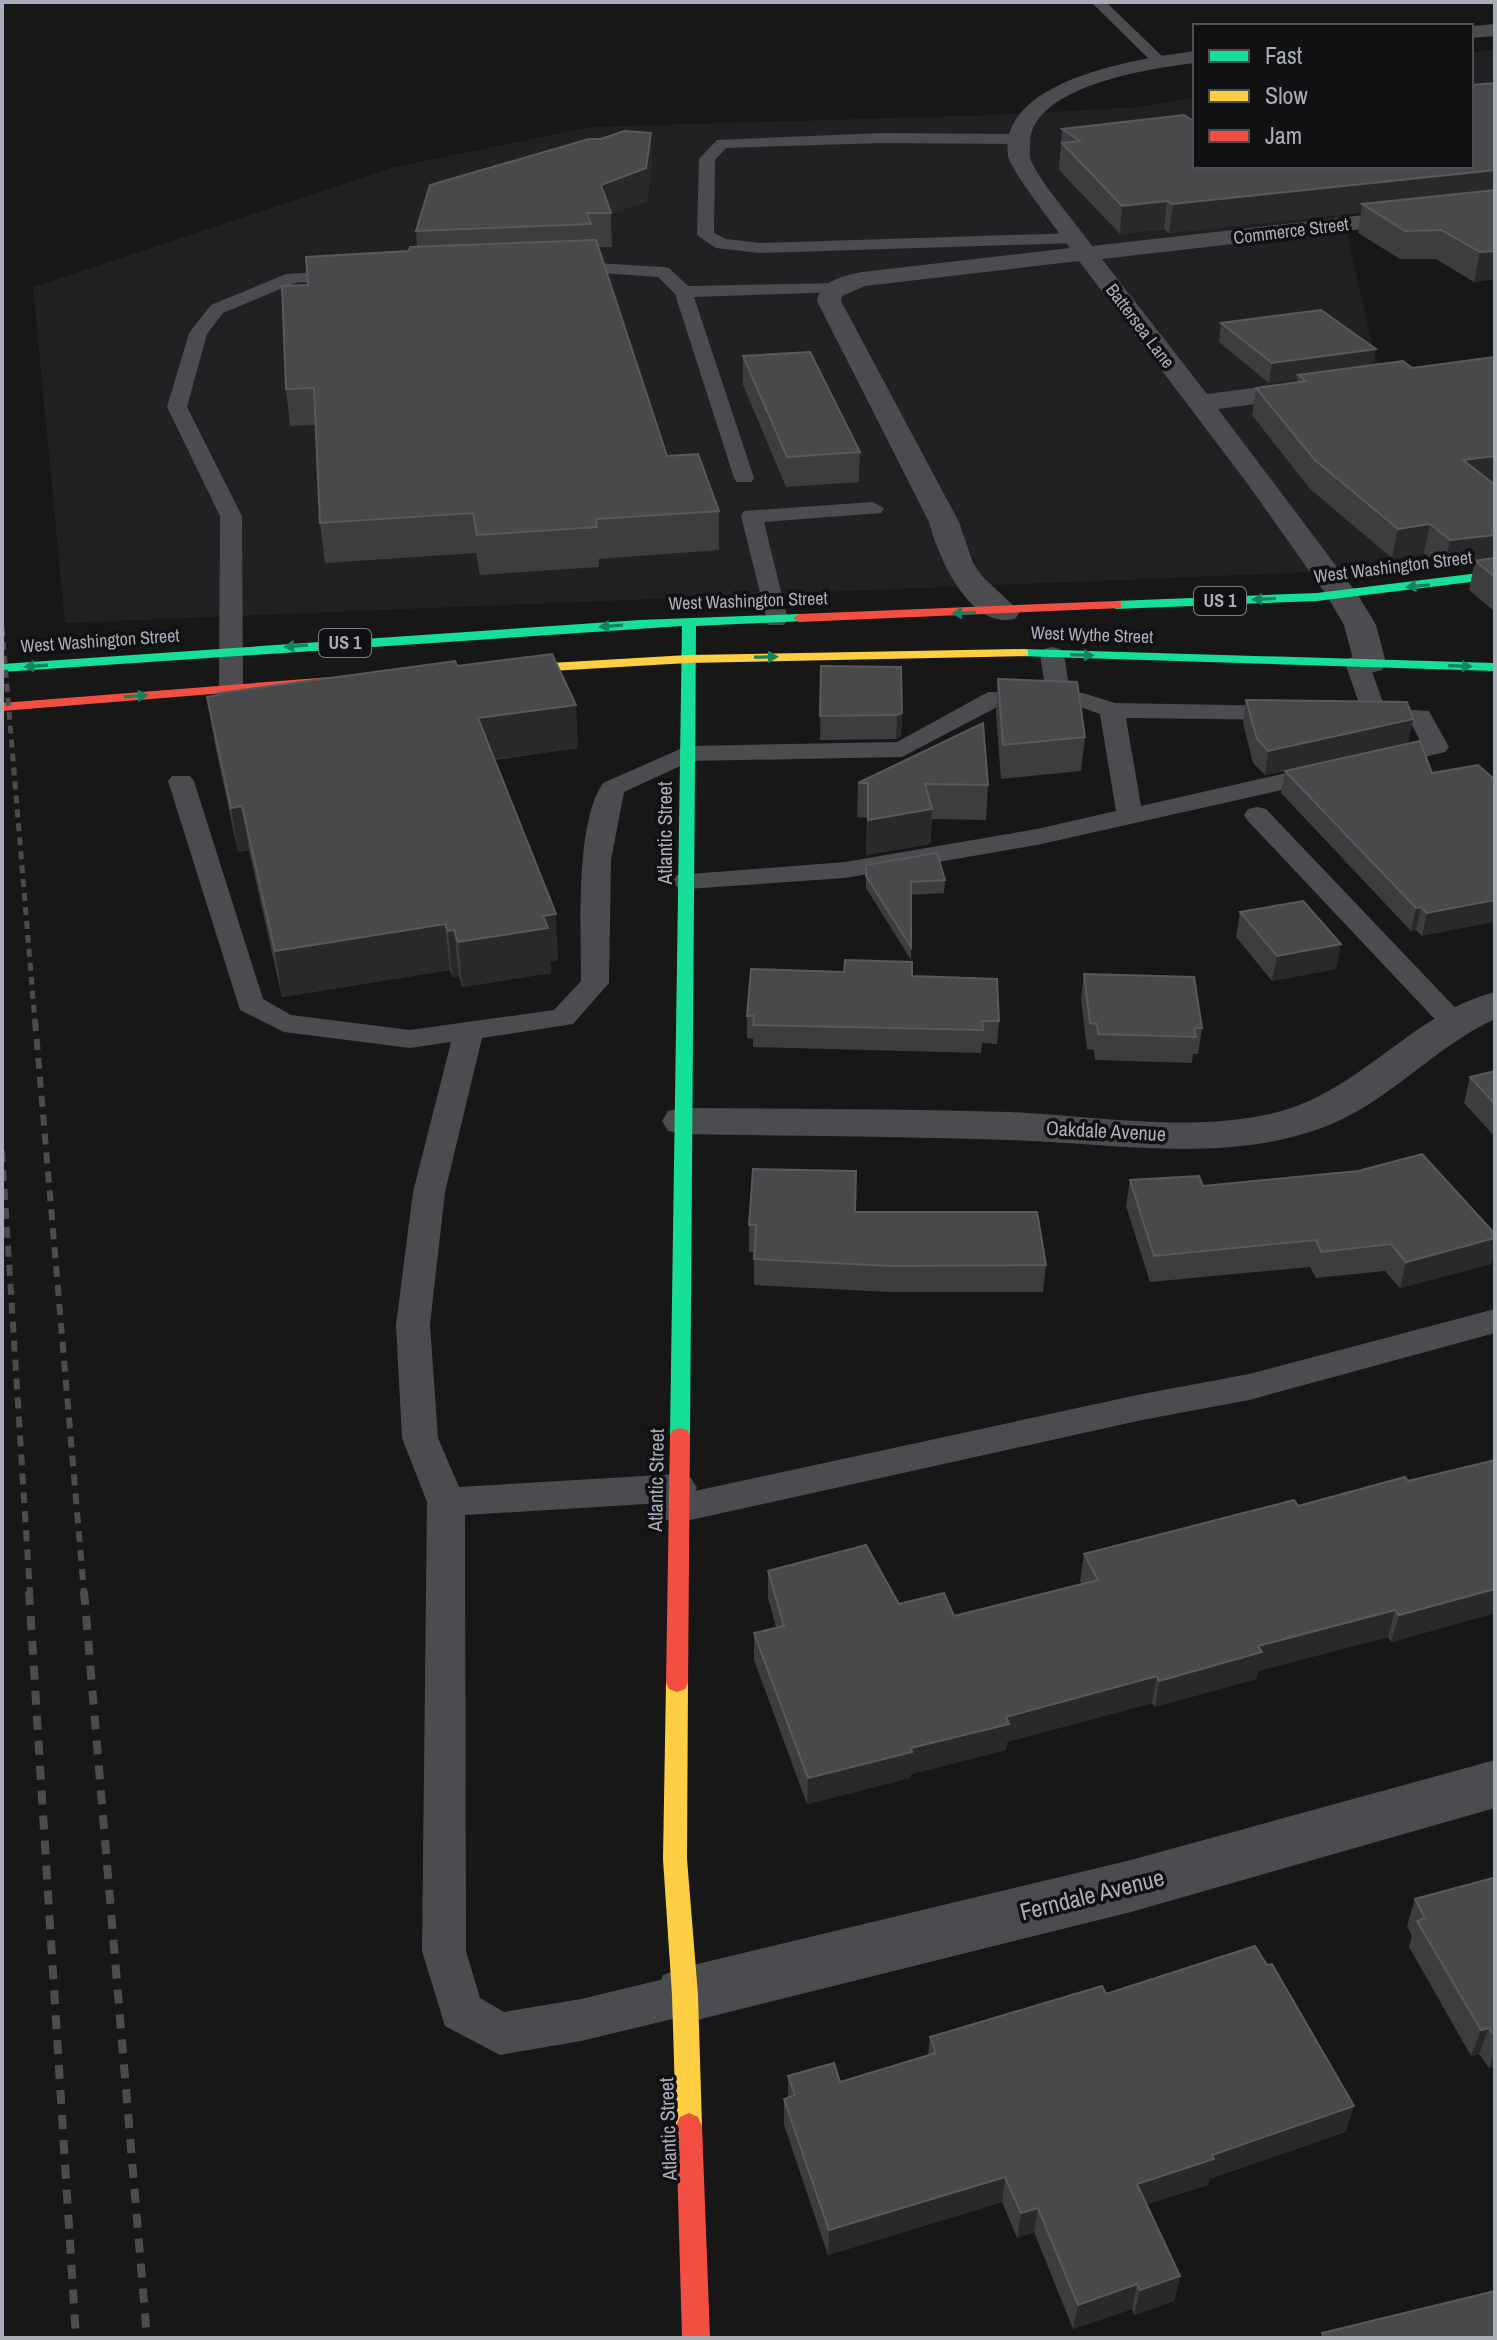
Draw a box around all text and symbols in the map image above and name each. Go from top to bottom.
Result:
legend [1193,24,1473,168]
text: Fast [1265,39,1303,71]
text: Slow [1265,79,1308,111]
text: Jam [1265,119,1302,151]
street label: Commerce Street [1232,211,1350,250]
street label: Battersea Lane [1100,278,1181,373]
street label: West Washington Street [1312,544,1473,589]
one-way arrow [1406,580,1431,593]
street label: West Washington Street [668,585,828,616]
road number: US 1 [1194,587,1246,615]
one-way arrow [1251,593,1276,606]
one-way arrow [951,607,976,619]
one-way arrow [598,620,623,633]
street label: West Wythe Street [1030,620,1154,649]
street label: West Washington Street [20,622,180,659]
road number: US 1 [319,629,371,657]
one-way arrow [283,640,308,653]
one-way arrow [1070,648,1095,661]
one-way arrow [754,651,779,664]
one-way arrow [1448,659,1473,672]
one-way arrow [23,660,48,673]
one-way arrow [124,689,149,702]
street label: Atlantic Street [651,781,678,886]
street label: Oakdale Avenue [1045,1114,1167,1147]
street label: Atlantic Street [641,1428,670,1533]
street label: Ferndale Avenue [1016,1861,1167,1927]
street label: Atlantic Street [652,2077,683,2182]

